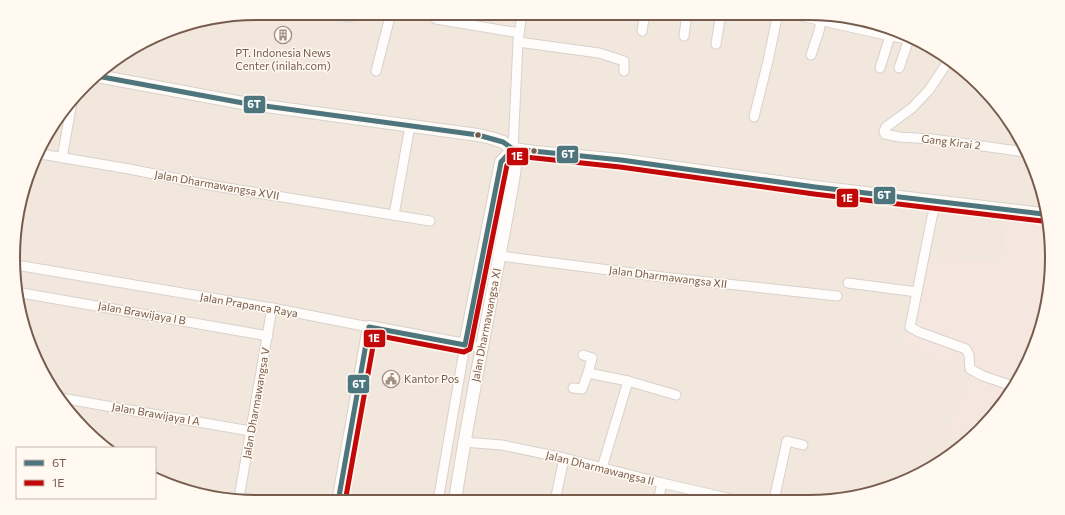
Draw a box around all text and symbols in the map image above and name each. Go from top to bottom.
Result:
building icon: PT. Indonesia News Center (inilah.com) [273,25,293,45]
place label: PT. Indonesia News Center (inilah.com) [235,46,331,72]
line badge: 6T [243,95,266,114]
text: 6T [247,97,261,110]
unlabelled marker [473,130,483,140]
street label: Gang Kirai 2 [921,131,981,152]
line badge: 6T [556,145,579,164]
unlabelled marker [529,146,539,156]
line badge: 1E [506,147,529,166]
text: 6T [561,147,575,160]
text: 1E [511,149,523,162]
street label: Jalan Dharmawangsa XVII [154,167,280,203]
line badge: 6T [873,186,896,205]
line badge: 1E [836,188,859,208]
text: 6T [877,188,891,201]
text: 1E [841,191,853,204]
street label: Jalan Dharmawangsa XII [608,263,728,291]
street label: Jalan Dharmawangsa XI [468,267,504,383]
street label: Jalan Prapanca Raya [199,290,299,320]
street label: Jalan Brawijaya I B [97,298,187,328]
line badge: 1E [363,329,386,348]
text: 1E [368,331,380,344]
street label: Jalan Dharmawangsa V [239,346,273,460]
public building icon: Kantor Pos [381,369,401,389]
place label: Kantor Pos [404,372,459,385]
line badge: 6T [347,374,370,394]
text: 6T [352,377,366,390]
street label: Jalan Brawijaya I A [111,399,202,429]
legend [16,447,156,499]
street label: Jalan Dharmawangsa II [544,448,656,488]
text: 6T [52,455,67,469]
text: 1E [52,475,64,489]

